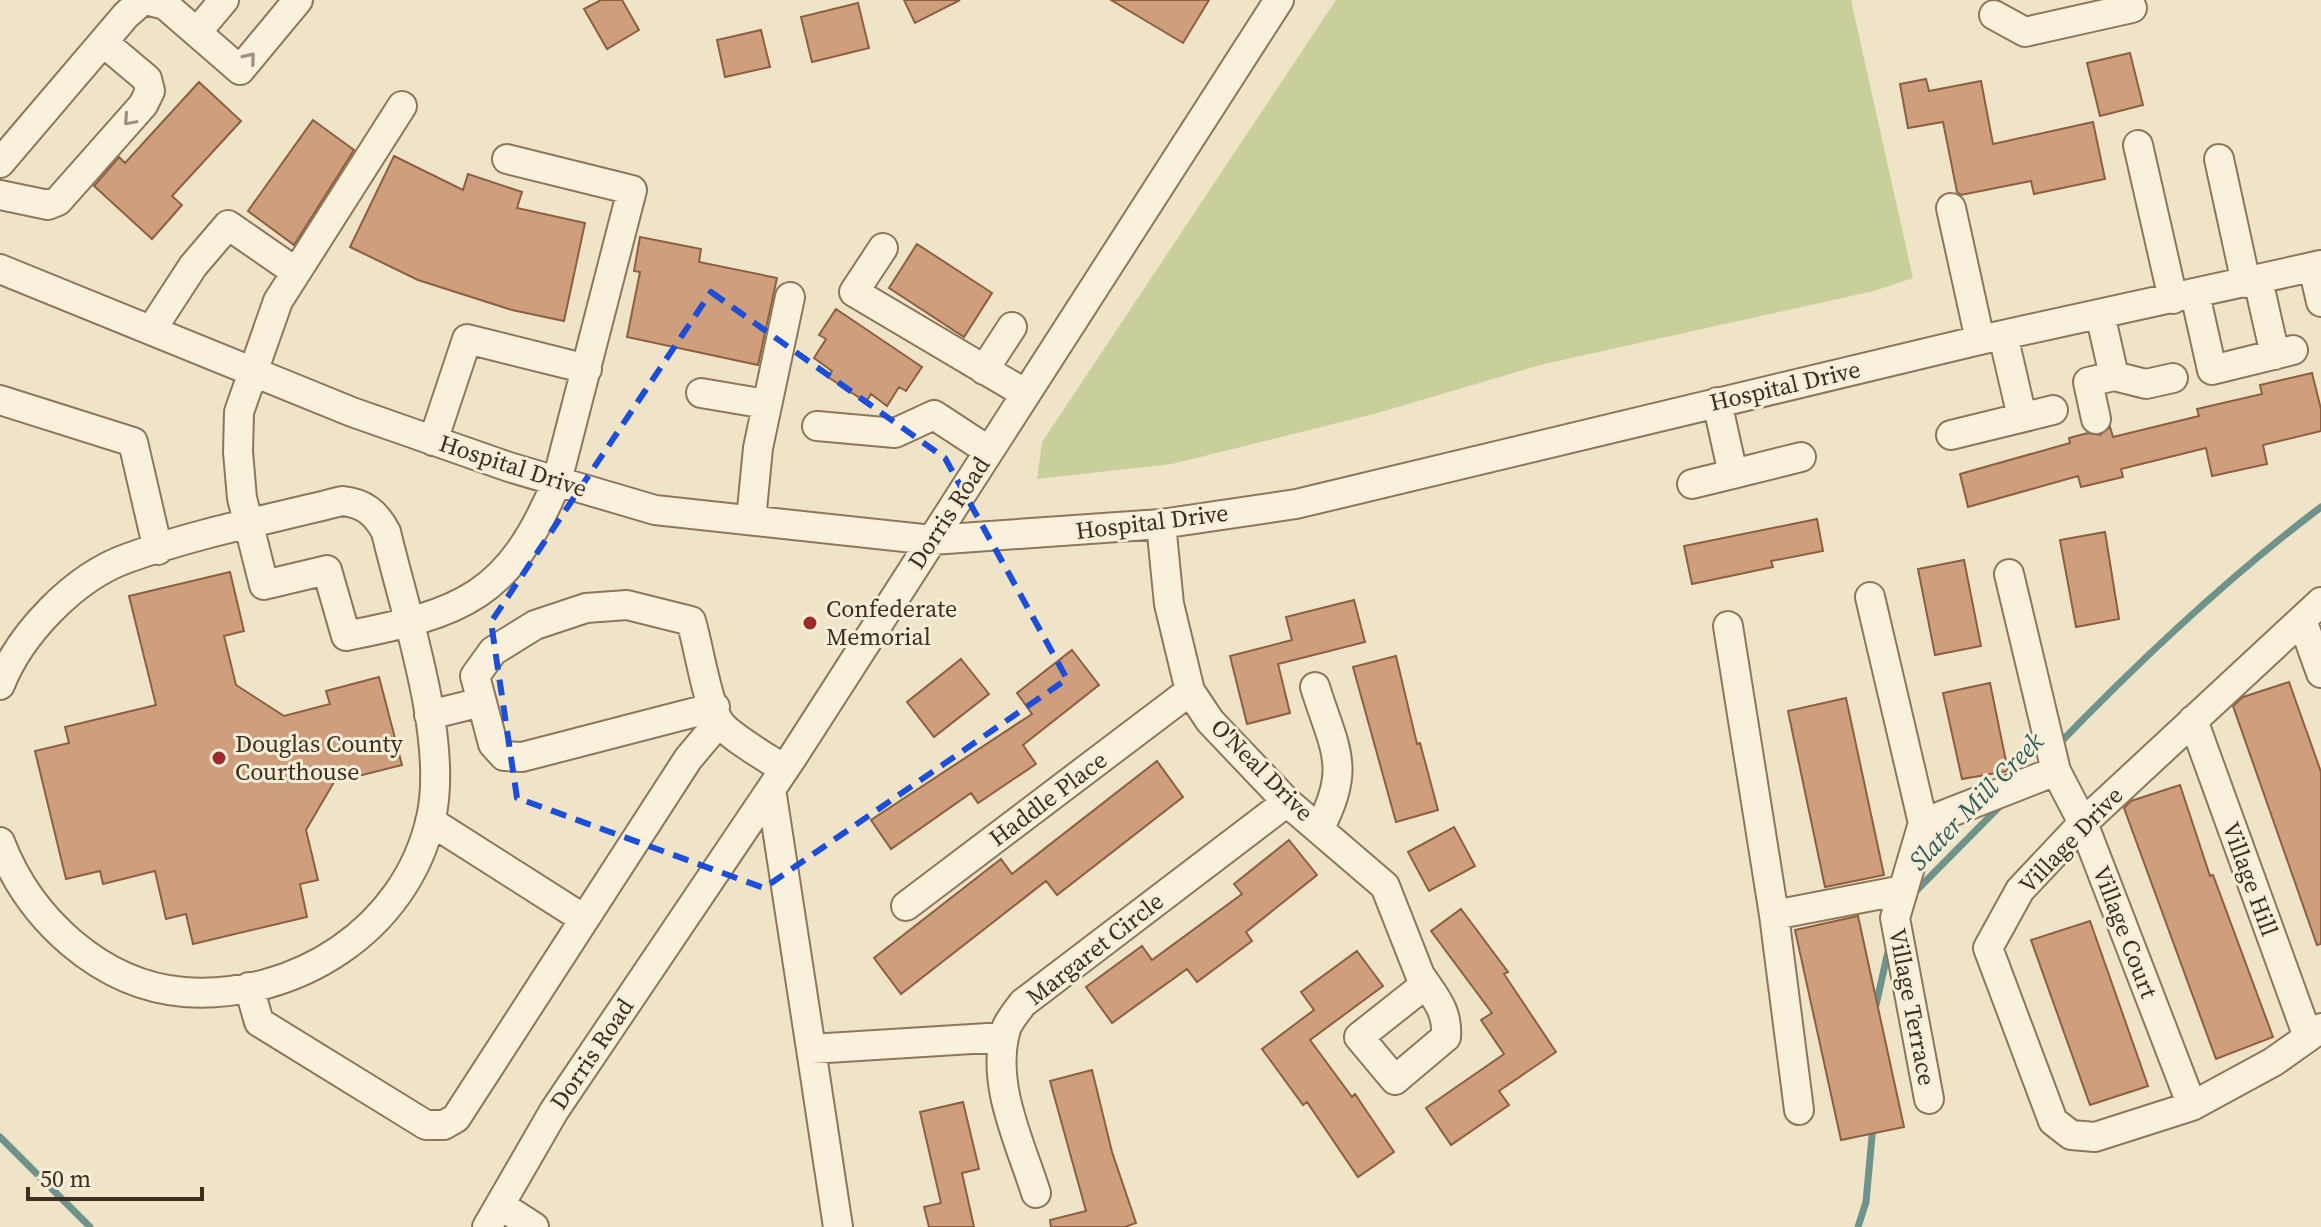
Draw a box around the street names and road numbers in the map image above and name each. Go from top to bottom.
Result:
street label: Hospital Drive [1706,352,1863,419]
street label: Hospital Drive [435,426,591,505]
street label: Dorris Road [900,450,998,575]
street label: Hospital Drive [1074,496,1230,547]
street label: O'Neal Drive [1204,711,1321,828]
street label: Haddle Place [982,743,1114,854]
street label: Village Drive [2011,779,2130,900]
street label: Village Hill [2215,817,2286,940]
street label: Village Court [2085,861,2166,1003]
street label: Margaret Circle [1019,885,1170,1013]
street label: Village Terrace [1881,925,1944,1088]
street label: Dorris Road [542,991,641,1116]

